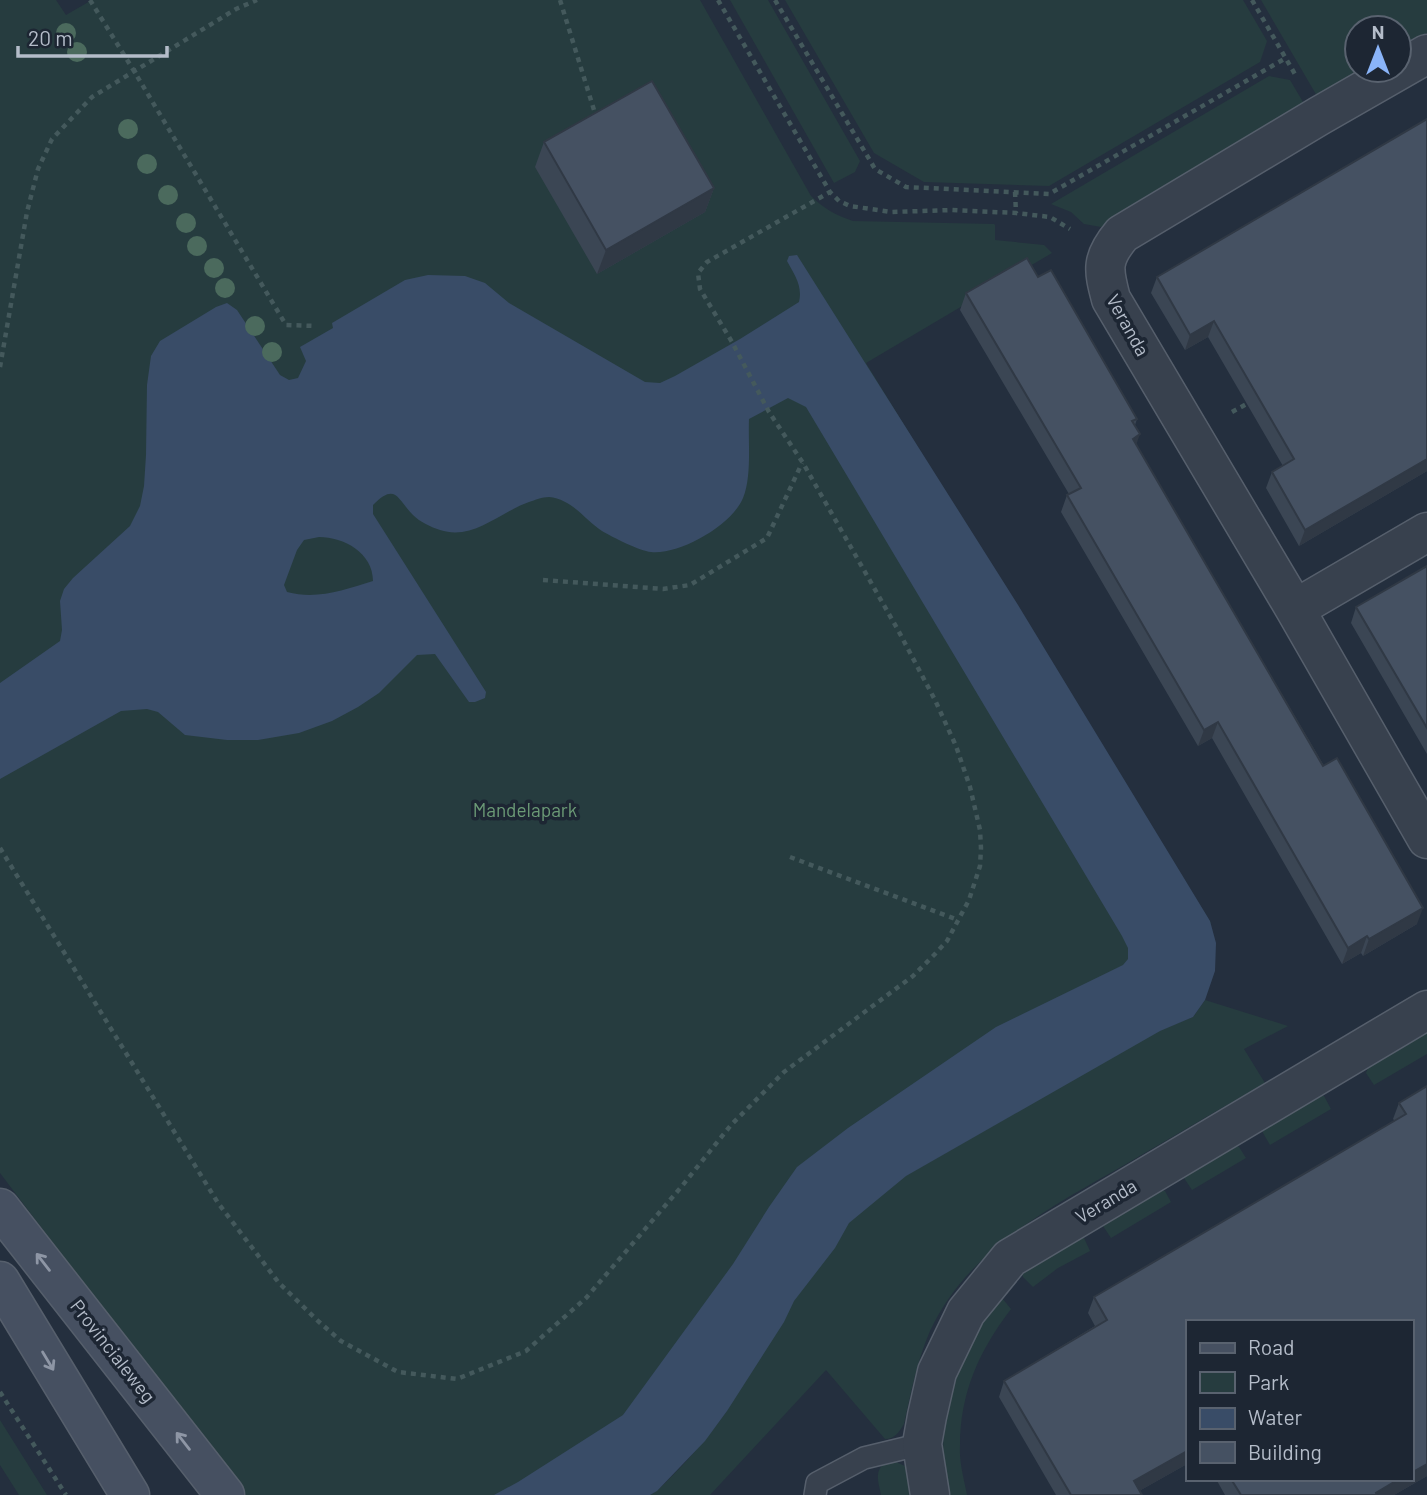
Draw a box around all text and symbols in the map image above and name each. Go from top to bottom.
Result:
scale bar [18,14,166,58]
north arrow [1343,14,1413,84]
text: N [1372,20,1384,43]
text: 20 m [28,25,73,50]
street label: Veranda [1102,290,1155,360]
park label: Mandelapark [473,798,577,821]
street label: Veranda [1071,1173,1140,1228]
one-way arrow [35,1254,50,1272]
street label: Provincialeweg [66,1295,161,1407]
legend [1186,1320,1413,1481]
text: Road [1248,1334,1294,1359]
one-way arrow [41,1350,55,1370]
text: Park [1248,1369,1289,1394]
text: Water [1248,1404,1303,1429]
one-way arrow [175,1433,191,1451]
text: Building [1248,1439,1322,1464]

